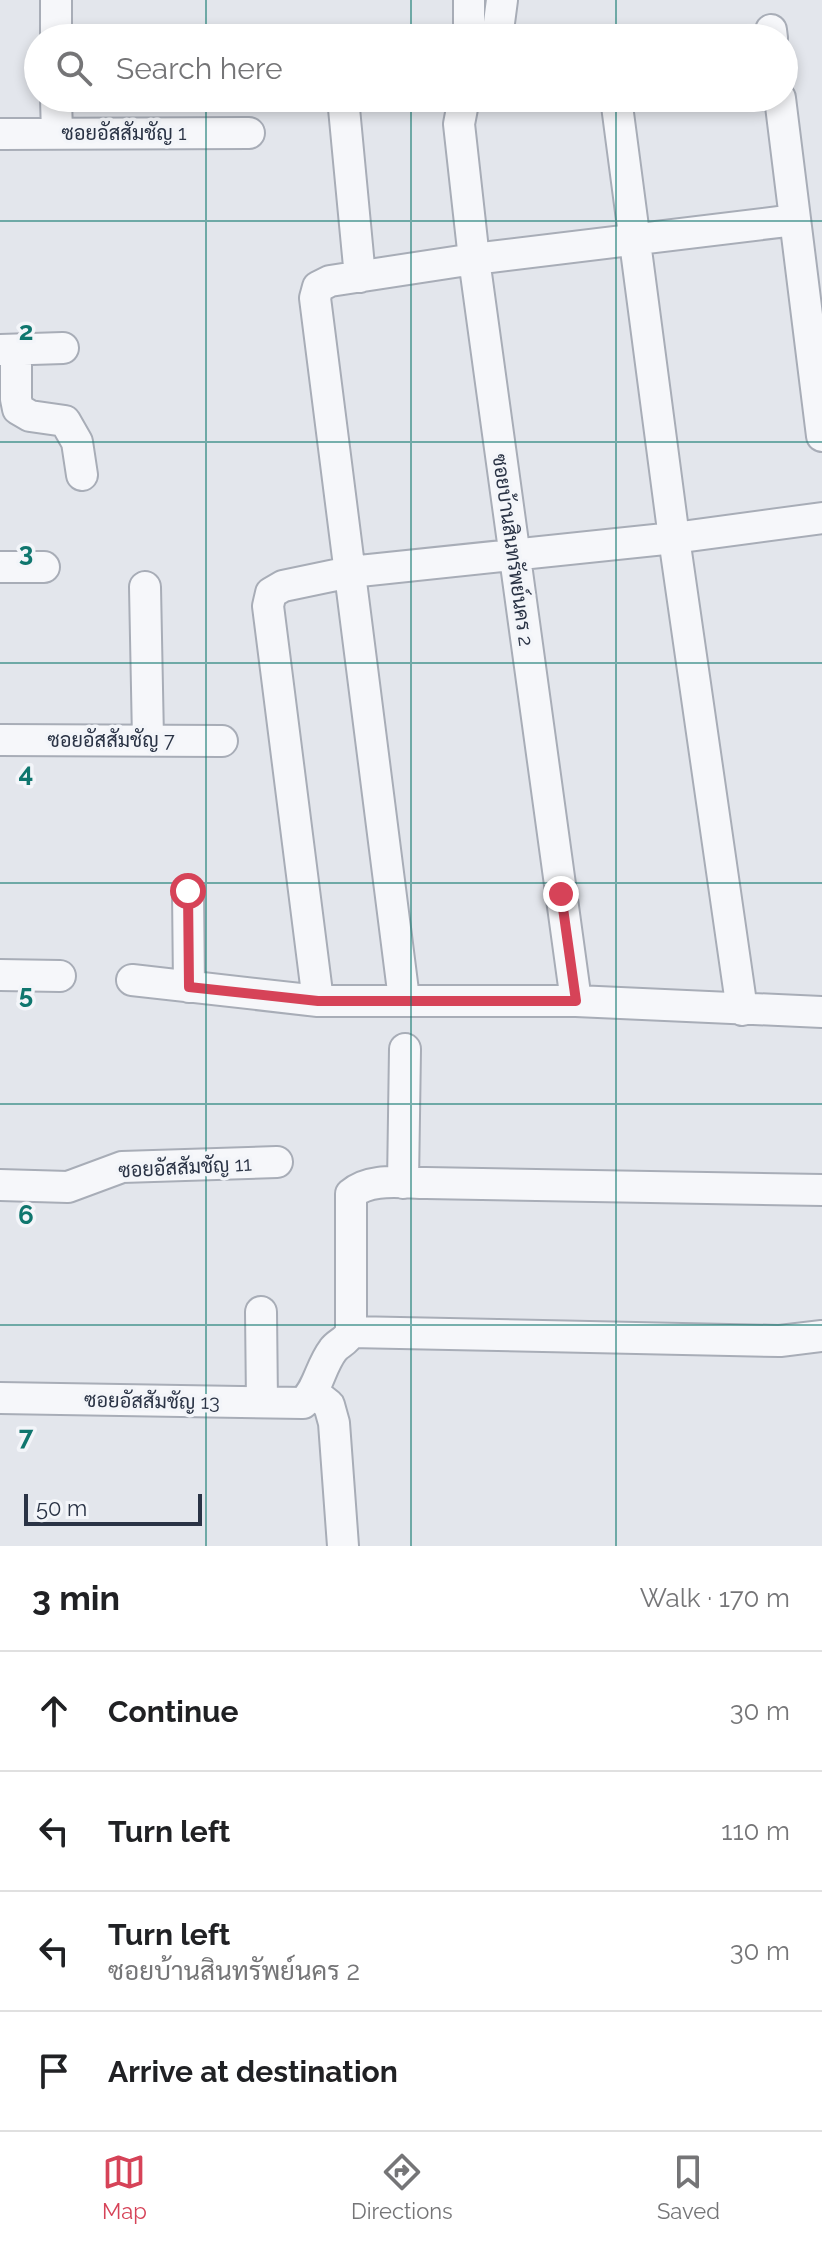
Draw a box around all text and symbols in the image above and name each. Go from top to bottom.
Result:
search box [24,24,798,112]
icon: search [52,46,96,90]
text: Search here [116,51,283,86]
street label: ซอยอัสสัมชัญ 1 [61,121,187,145]
text: 2 [19,316,33,346]
street label: ซอยบ้านสินทรัพย์นคร 2 [488,452,540,648]
text: 3 [19,537,33,567]
street label: ซอยอัสสัมชัญ 7 [47,728,175,752]
text: 4 [19,758,33,788]
route start [170,873,206,909]
route end [543,876,579,912]
text: 5 [19,979,33,1009]
street label: ซอยอัสสัมชัญ 11 [118,1151,253,1182]
text: 6 [18,1200,34,1230]
street label: ซอยอัสสัมชัญ 13 [84,1388,220,1414]
text: 7 [19,1421,34,1451]
scale bar [24,1490,202,1526]
text: 50 m [36,1495,87,1521]
text: 3 min [32,1578,120,1618]
text: Walk · 170 m [640,1583,790,1613]
icon: ahead [32,1689,76,1733]
text: Continue [108,1694,239,1729]
text: 30 m [730,1696,790,1726]
icon: left [32,1809,76,1853]
text: Turn left [108,1814,230,1849]
text: 110 m [721,1816,790,1846]
text: Turn left [108,1917,230,1952]
icon: left [32,1929,76,1973]
text: 30 m [730,1936,790,1966]
text: ซอยบ้านสินทรัพย์นคร 2 [108,1956,360,1986]
icon: arrive [32,2049,76,2093]
text: Arrive at destination [108,2054,398,2089]
tab: Map [102,2150,147,2224]
tab: Directions [351,2150,453,2224]
tab: Saved [657,2150,720,2224]

